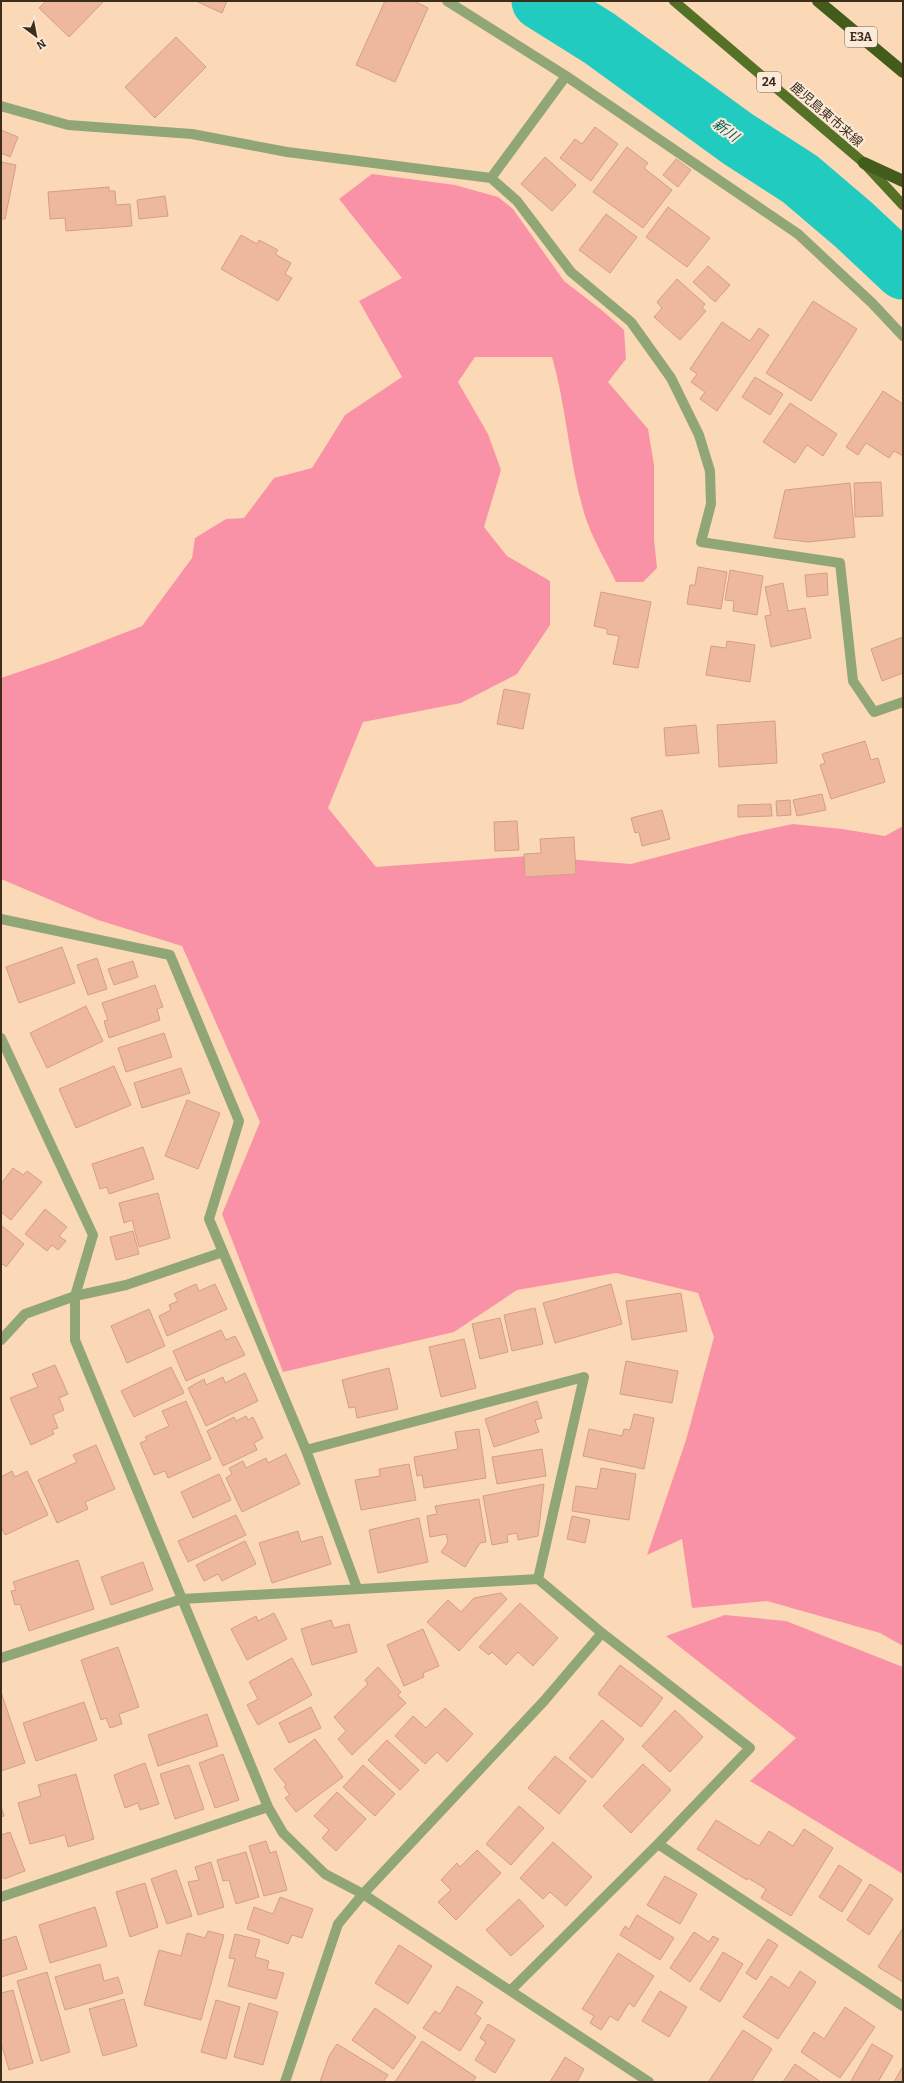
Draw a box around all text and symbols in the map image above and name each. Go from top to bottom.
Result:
north arrow [16,16,56,56]
road number: E3A [845,27,877,47]
text: N [34,36,48,52]
road number: 24 [757,72,781,92]
street label: 鹿児島東市来線 [787,79,866,150]
water label: 新川 [709,115,744,147]

